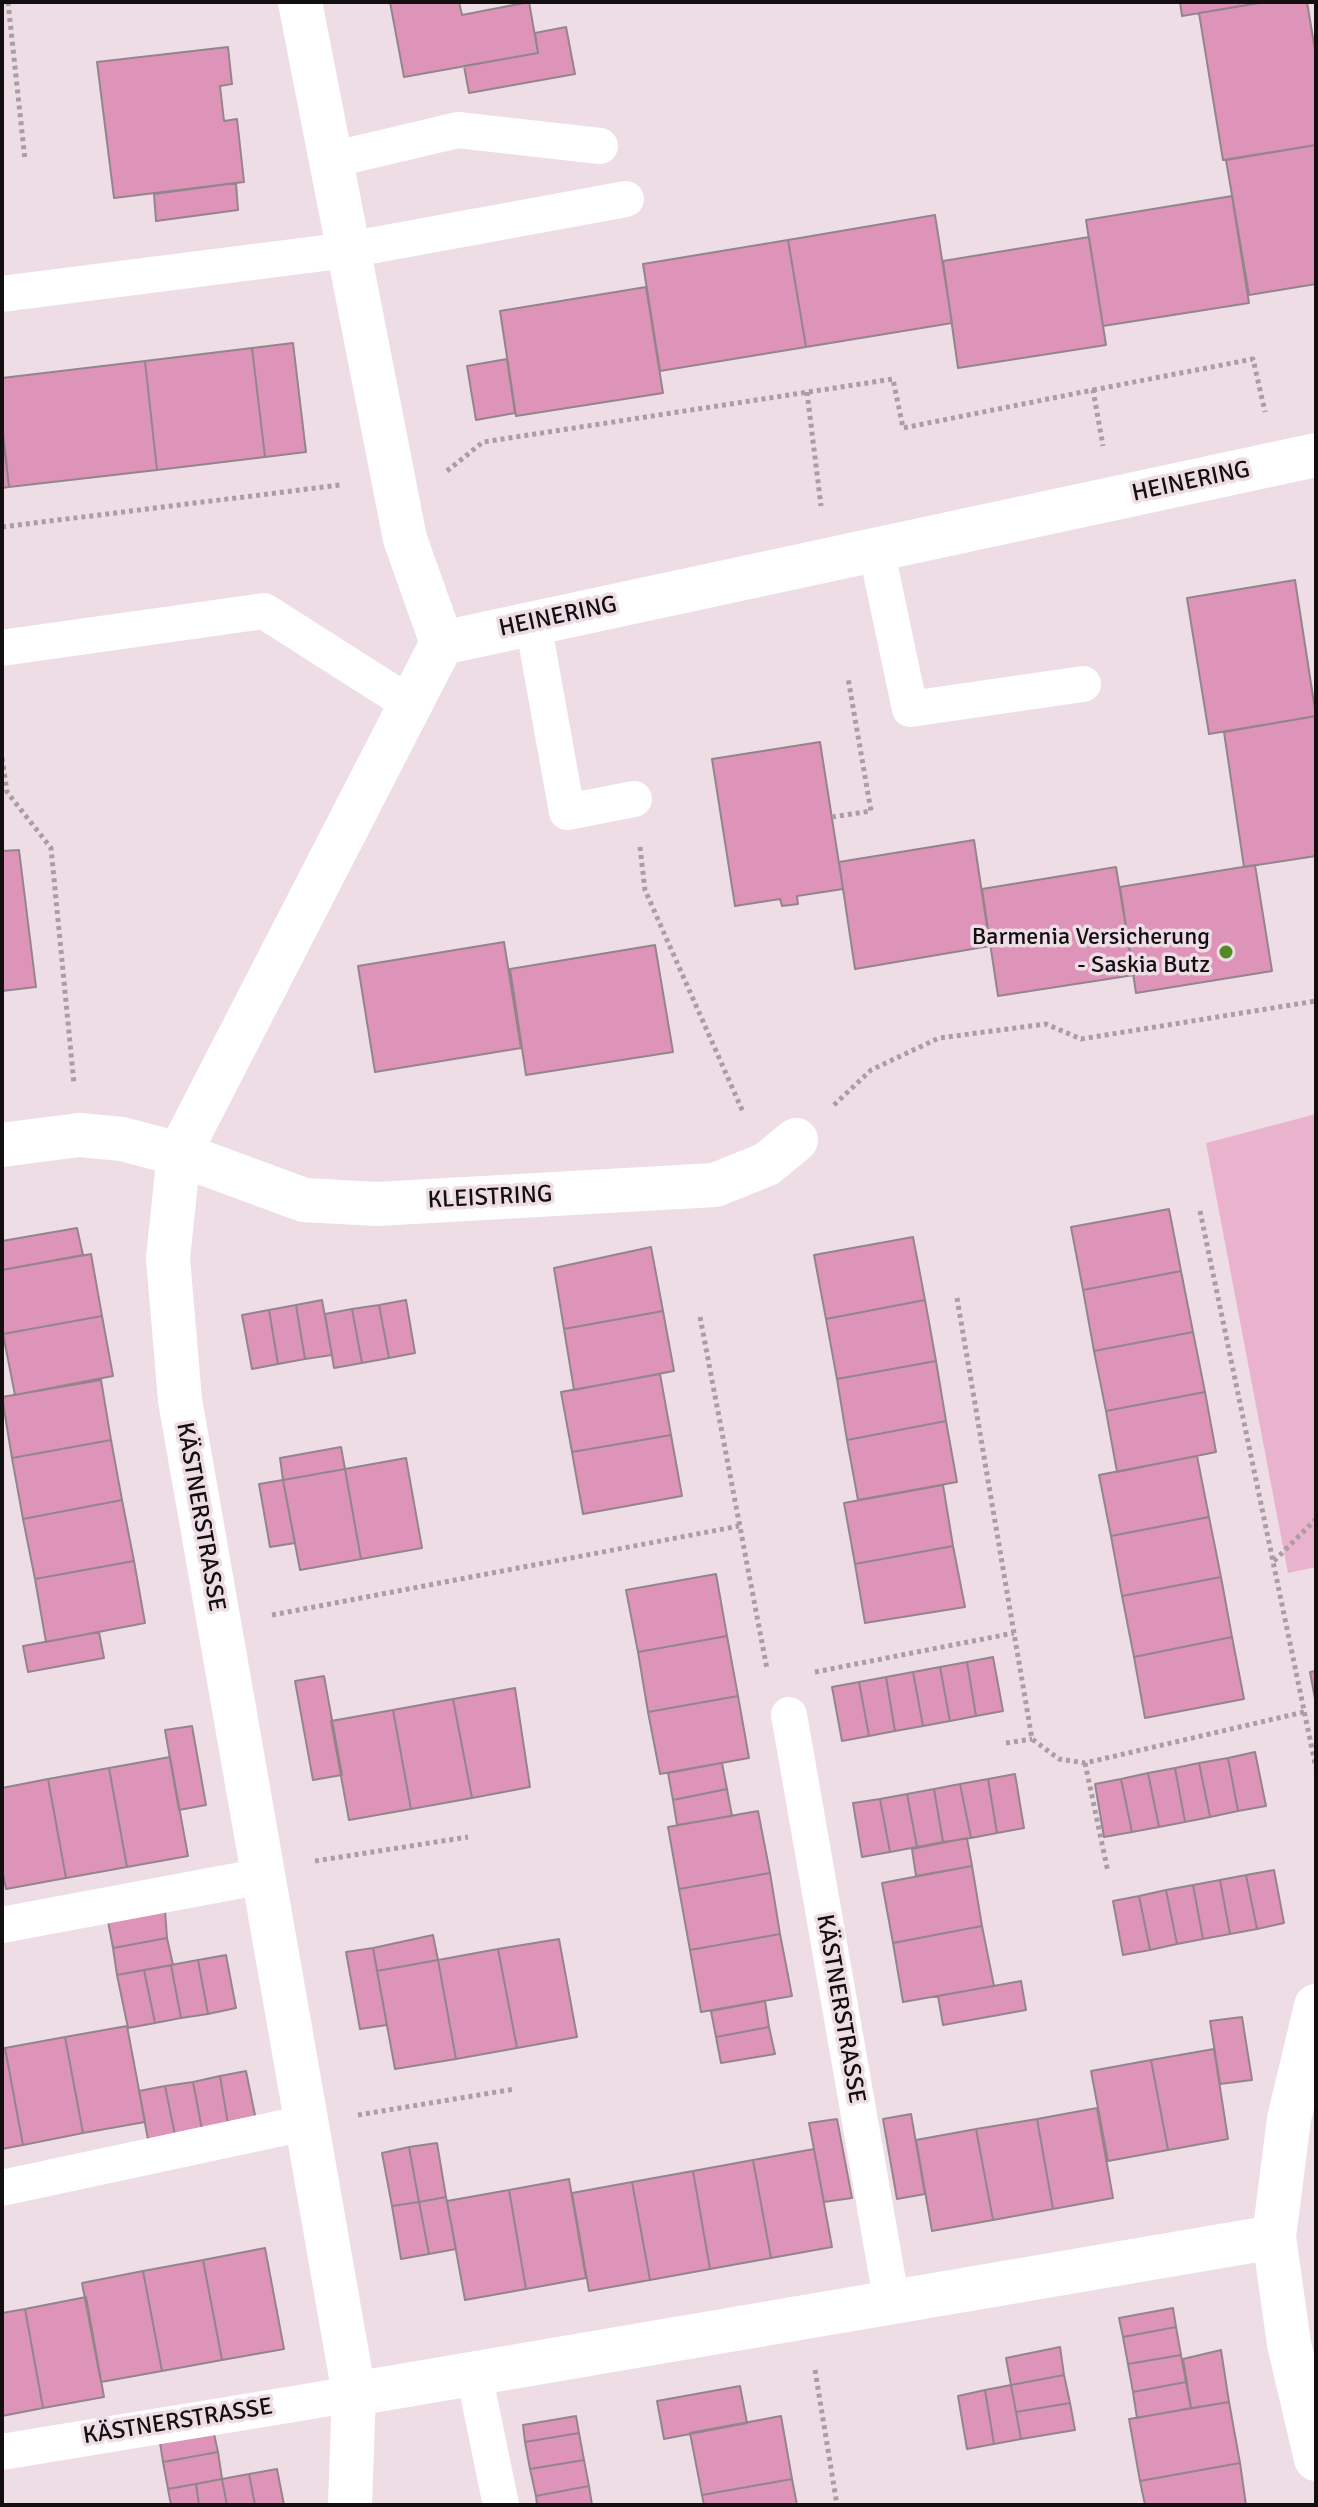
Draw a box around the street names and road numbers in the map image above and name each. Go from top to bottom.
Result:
street label: HEINERING [1129,455,1253,509]
street label: HEINERING [496,590,620,644]
street label: KLEISTRING [427,1180,553,1216]
street label: KÄSTNERSTRASSE [169,1420,231,1614]
street label: KÄSTNERSTRASSE [809,1912,871,2106]
street label: KÄSTNERSTRASSE [81,2393,275,2451]

